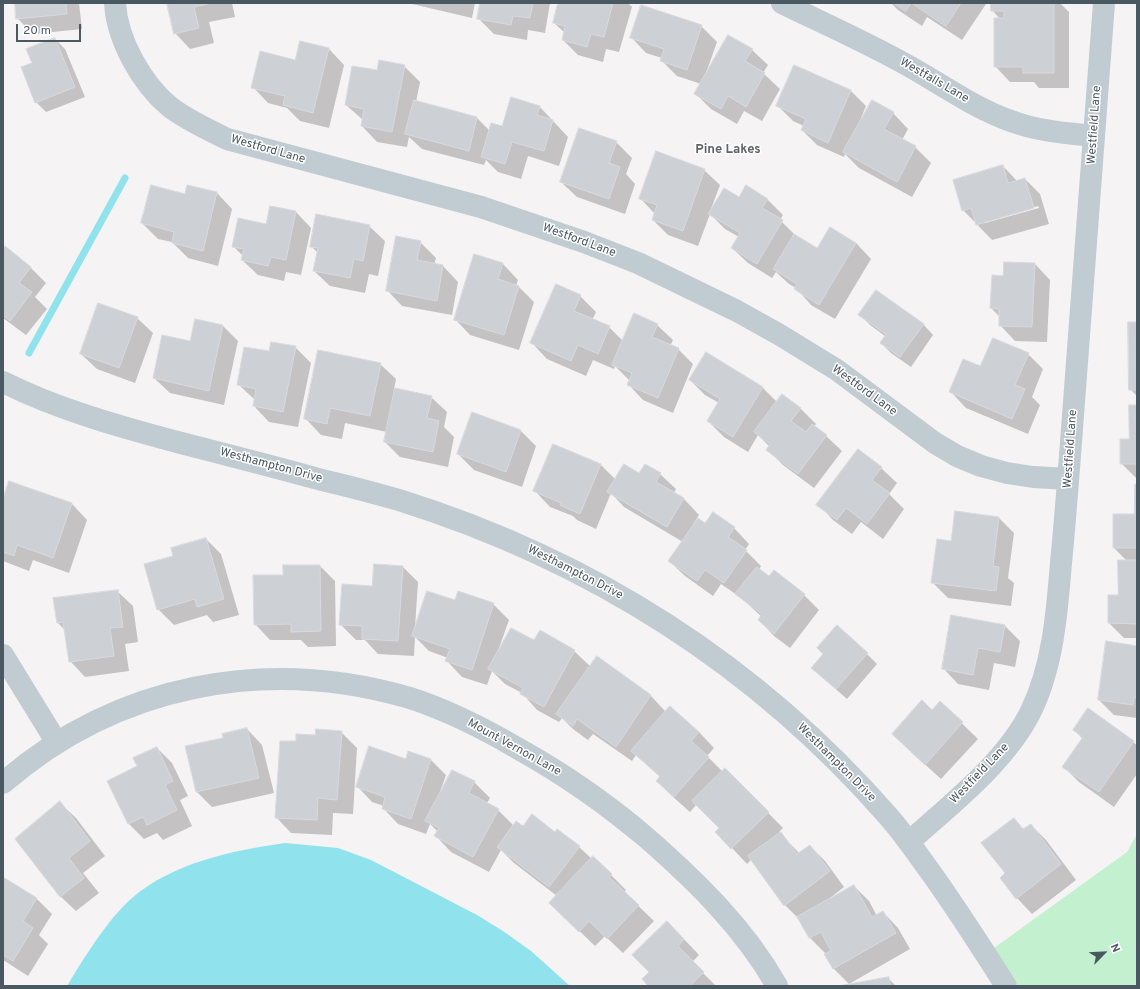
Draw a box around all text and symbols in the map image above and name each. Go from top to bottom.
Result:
scale bar [18,16,83,42]
text: 20 m [23,23,51,39]
street label: Westfalls Lane [897,55,971,107]
street label: Westfield Lane [1085,85,1105,165]
street label: Westford Lane [229,132,307,168]
district label: Pine Lakes [695,142,761,158]
street label: Westford Lane [540,221,618,261]
street label: Westford Lane [829,363,899,419]
street label: Westfield Lane [1061,409,1081,489]
street label: Westhampton Drive [218,445,324,487]
street label: Westhampton Drive [525,543,625,603]
street label: Mount Vernon Lane [465,716,563,780]
street label: Westhampton Drive [794,721,878,805]
street label: Westfield Lane [947,741,1013,807]
north arrow [1084,933,1124,973]
text: N [1107,942,1123,955]

